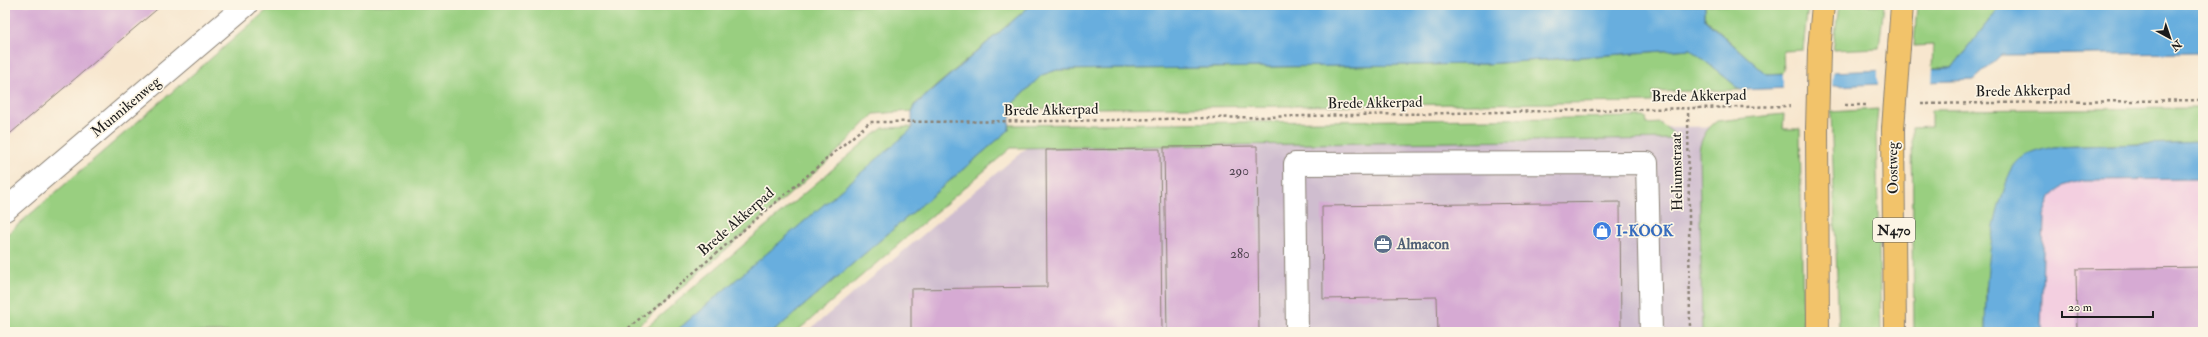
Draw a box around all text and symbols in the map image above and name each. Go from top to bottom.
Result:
north arrow [2150,18,2190,58]
text: N [2167,36,2185,54]
street label: Munnikenweg [87,72,165,142]
street label: Brede Akkerpad [1975,81,2071,102]
street label: Brede Akkerpad [1651,86,1747,107]
street label: Brede Akkerpad [1327,93,1423,114]
street label: Brede Akkerpad [1003,100,1099,121]
street label: Heliumstraat [1667,133,1687,211]
street label: Oostweg [1883,141,1903,194]
house number: 290 [1229,163,1249,179]
street label: Brede Akkerpad [694,183,779,261]
road number: N470 [1873,218,1915,242]
shop icon: I-KOOK [1591,220,1613,242]
place label: I-KOOK [1616,222,1674,241]
office icon: Almacon [1372,233,1394,255]
place label: Almacon [1396,235,1449,254]
house number: 280 [1230,246,1250,262]
scale bar [2062,293,2153,319]
text: 20 m [2068,300,2093,315]

